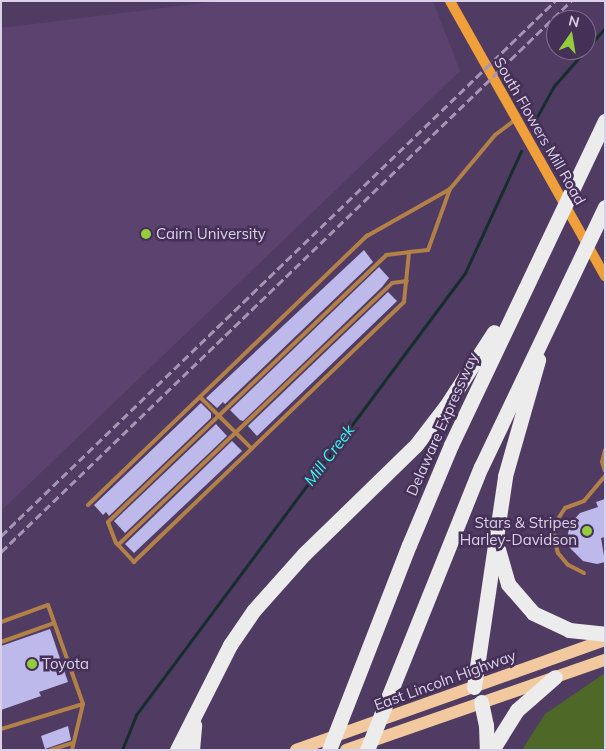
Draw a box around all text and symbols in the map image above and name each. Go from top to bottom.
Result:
north arrow [546,10,596,60]
text: N [567,11,581,31]
street label: South Flowers Mill Road [490,54,590,208]
place label: Cairn University [156,225,266,243]
marker: Cairn University [140,228,152,240]
street label: Delaware Expressway [402,350,482,498]
water label: Mill Creek [300,421,358,489]
place label: Stars & Stripes Harley-Davidson [460,513,577,548]
marker: Stars & Stripes Harley-Davidson [581,525,593,537]
street label: East Lincoln Highway [372,646,518,714]
place label: Toyota [42,655,89,673]
marker: Toyota [26,658,38,670]

